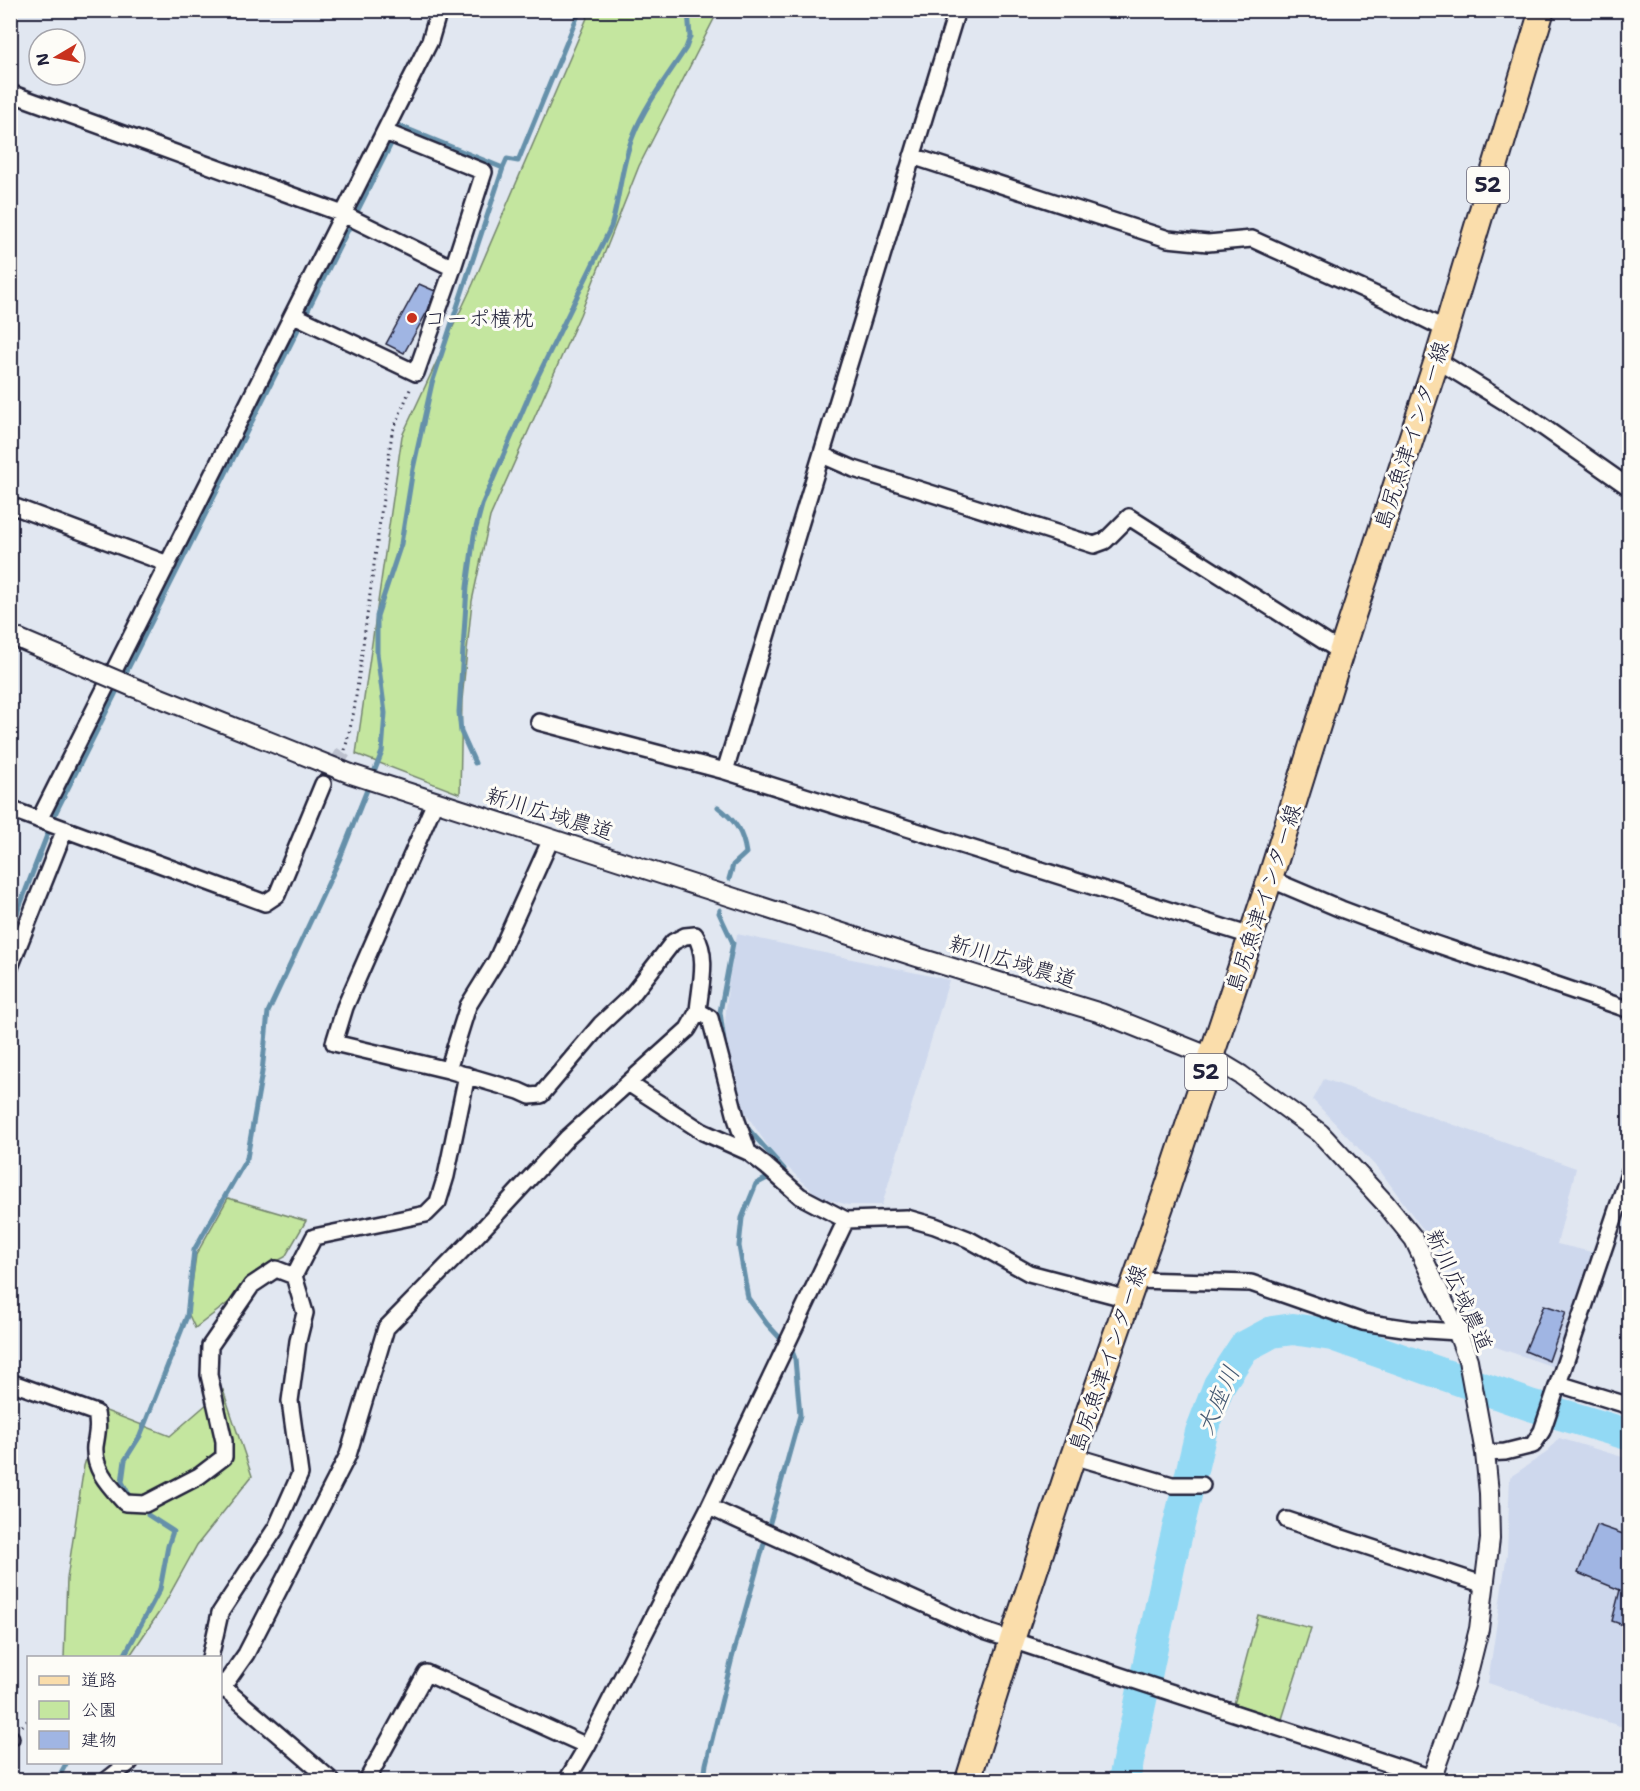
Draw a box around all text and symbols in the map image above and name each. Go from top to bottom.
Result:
north arrow [27,27,87,87]
text: N [31,51,54,68]
road number: 52 [1467,167,1509,203]
place label: コーポ横枕 [424,304,534,333]
marker: コーポ横枕 [405,311,419,325]
street label: 島尻魚津インター線 [1367,337,1456,533]
street label: 新川広域農道 [482,780,617,847]
street label: 島尻魚津インター線 [1219,800,1308,996]
street label: 新川広域農道 [945,928,1080,995]
road number: 52 [1185,1054,1227,1090]
street label: 新川広域農道 [1419,1224,1500,1356]
street label: 島尻魚津インター線 [1062,1260,1153,1456]
water label: 大座川 [1189,1361,1247,1439]
legend [27,1656,222,1764]
text: 道路 [81,1668,117,1692]
text: 公園 [81,1698,117,1722]
text: 建物 [81,1728,117,1752]

